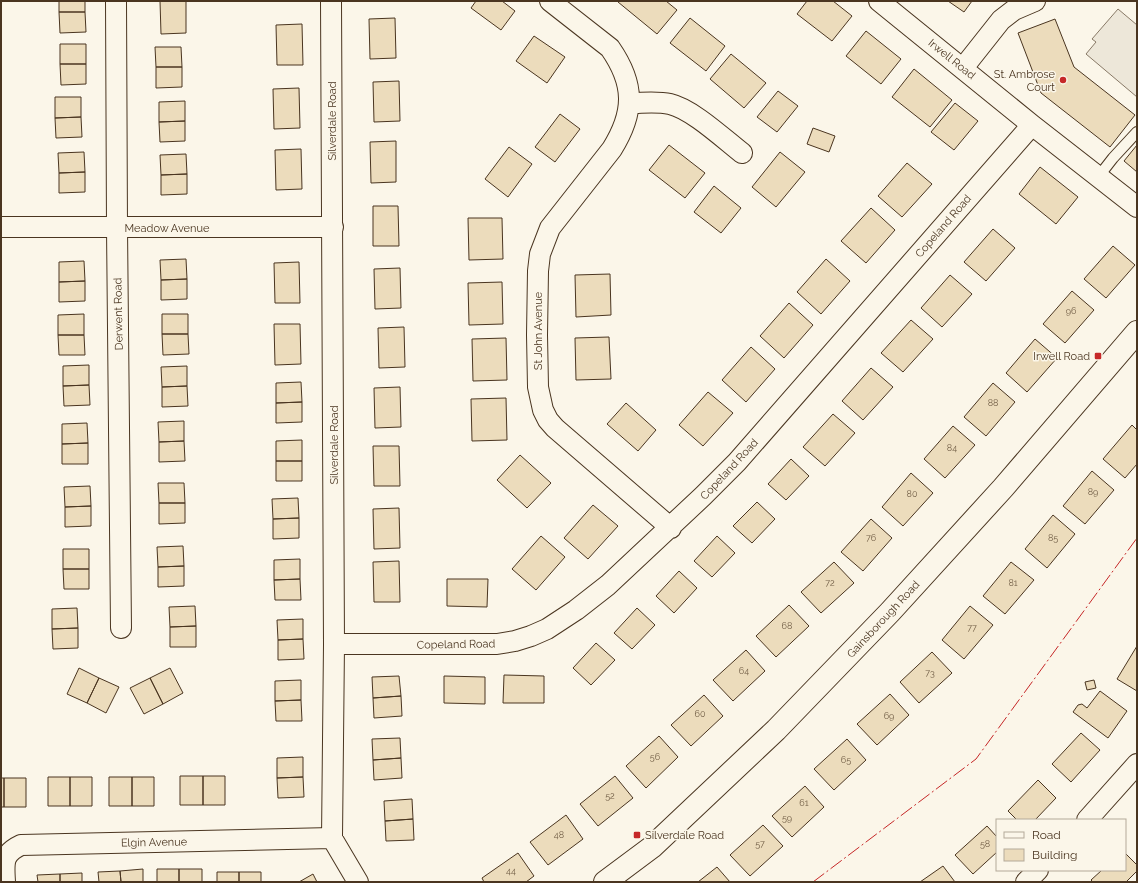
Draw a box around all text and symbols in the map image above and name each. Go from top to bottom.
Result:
street label: Irwell Road [926,37,978,82]
place label: St. Ambrose Court [994,68,1056,94]
marker: St. Ambrose Court [1058,75,1068,85]
street label: Silverdale Road [326,81,339,161]
street label: Copeland Road [913,192,974,260]
street label: Meadow Avenue [125,222,210,235]
street label: Derwent Road [111,277,126,350]
street label: St John Avenue [532,291,545,370]
house number: 96 [1066,306,1077,316]
place label: Irwell Road [1033,350,1090,363]
marker: Irwell Road [1093,351,1103,361]
house number: 88 [988,398,998,408]
street label: Silverdale Road [328,405,341,485]
street label: Copeland Road [698,436,761,503]
house number: 84 [947,443,957,453]
house number: 89 [1088,487,1098,497]
house number: 80 [907,489,918,499]
house number: 76 [866,533,877,543]
house number: 85 [1048,533,1058,543]
house number: 72 [825,578,835,588]
street label: Gainsborough Road [844,578,922,661]
house number: 81 [1008,578,1018,588]
house number: 68 [782,621,792,631]
house number: 77 [967,623,977,633]
street label: Copeland Road [417,637,496,652]
house number: 64 [739,666,749,676]
house number: 73 [925,668,935,678]
house number: 60 [695,709,706,719]
house number: 69 [884,711,894,721]
house number: 56 [650,752,661,762]
house number: 65 [841,755,851,765]
house number: 52 [605,791,615,801]
house number: 61 [799,798,809,808]
house number: 59 [782,813,792,823]
legend [996,819,1126,871]
text: Road [1032,828,1061,842]
place label: Silverdale Road [645,829,724,842]
house number: 48 [554,830,564,840]
marker: Silverdale Road [632,830,642,840]
street label: Elgin Avenue [121,835,188,850]
house number: 57 [755,839,765,849]
house number: 58 [980,839,990,849]
text: Building [1032,848,1078,862]
house number: 44 [506,866,516,876]

